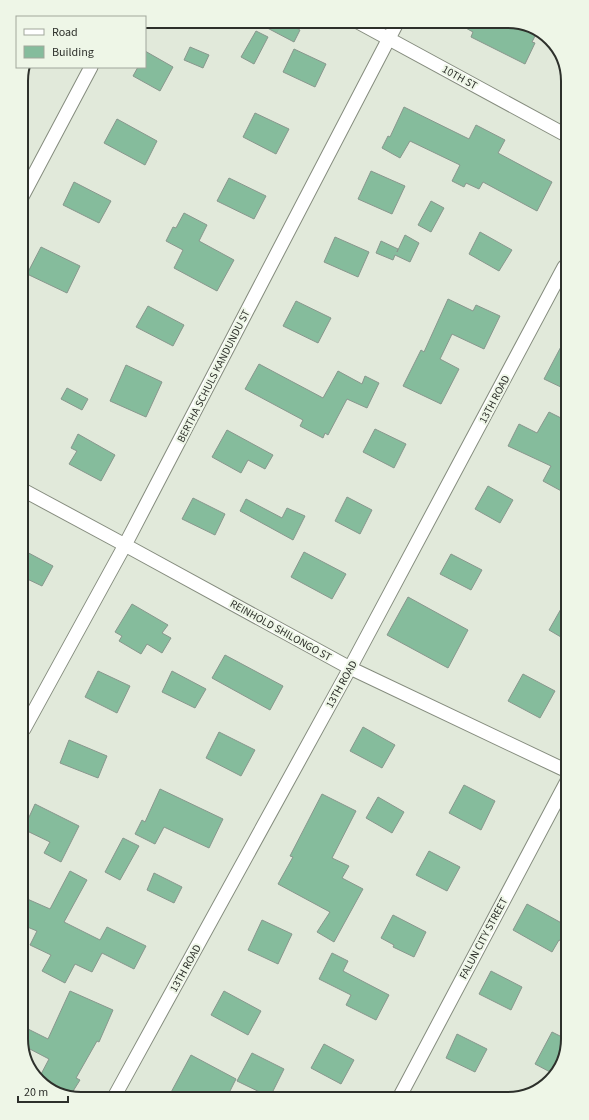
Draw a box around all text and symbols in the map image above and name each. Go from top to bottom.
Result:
legend [16,16,146,68]
text: Road [52,24,78,41]
text: Building [52,44,94,61]
street label: 10TH ST [440,62,480,93]
street label: BERTHA SCHULS KANDUNDU ST [173,307,254,445]
street label: 13TH ROAD [476,372,513,426]
street label: REINHOLD SHILONGO ST [227,596,334,665]
street label: 13TH ROAD [322,657,361,711]
street label: FALUN CITY STREET [456,895,511,982]
street label: 13TH ROAD [166,941,205,995]
scale bar [18,1078,68,1104]
text: 20 m [24,1084,48,1101]

